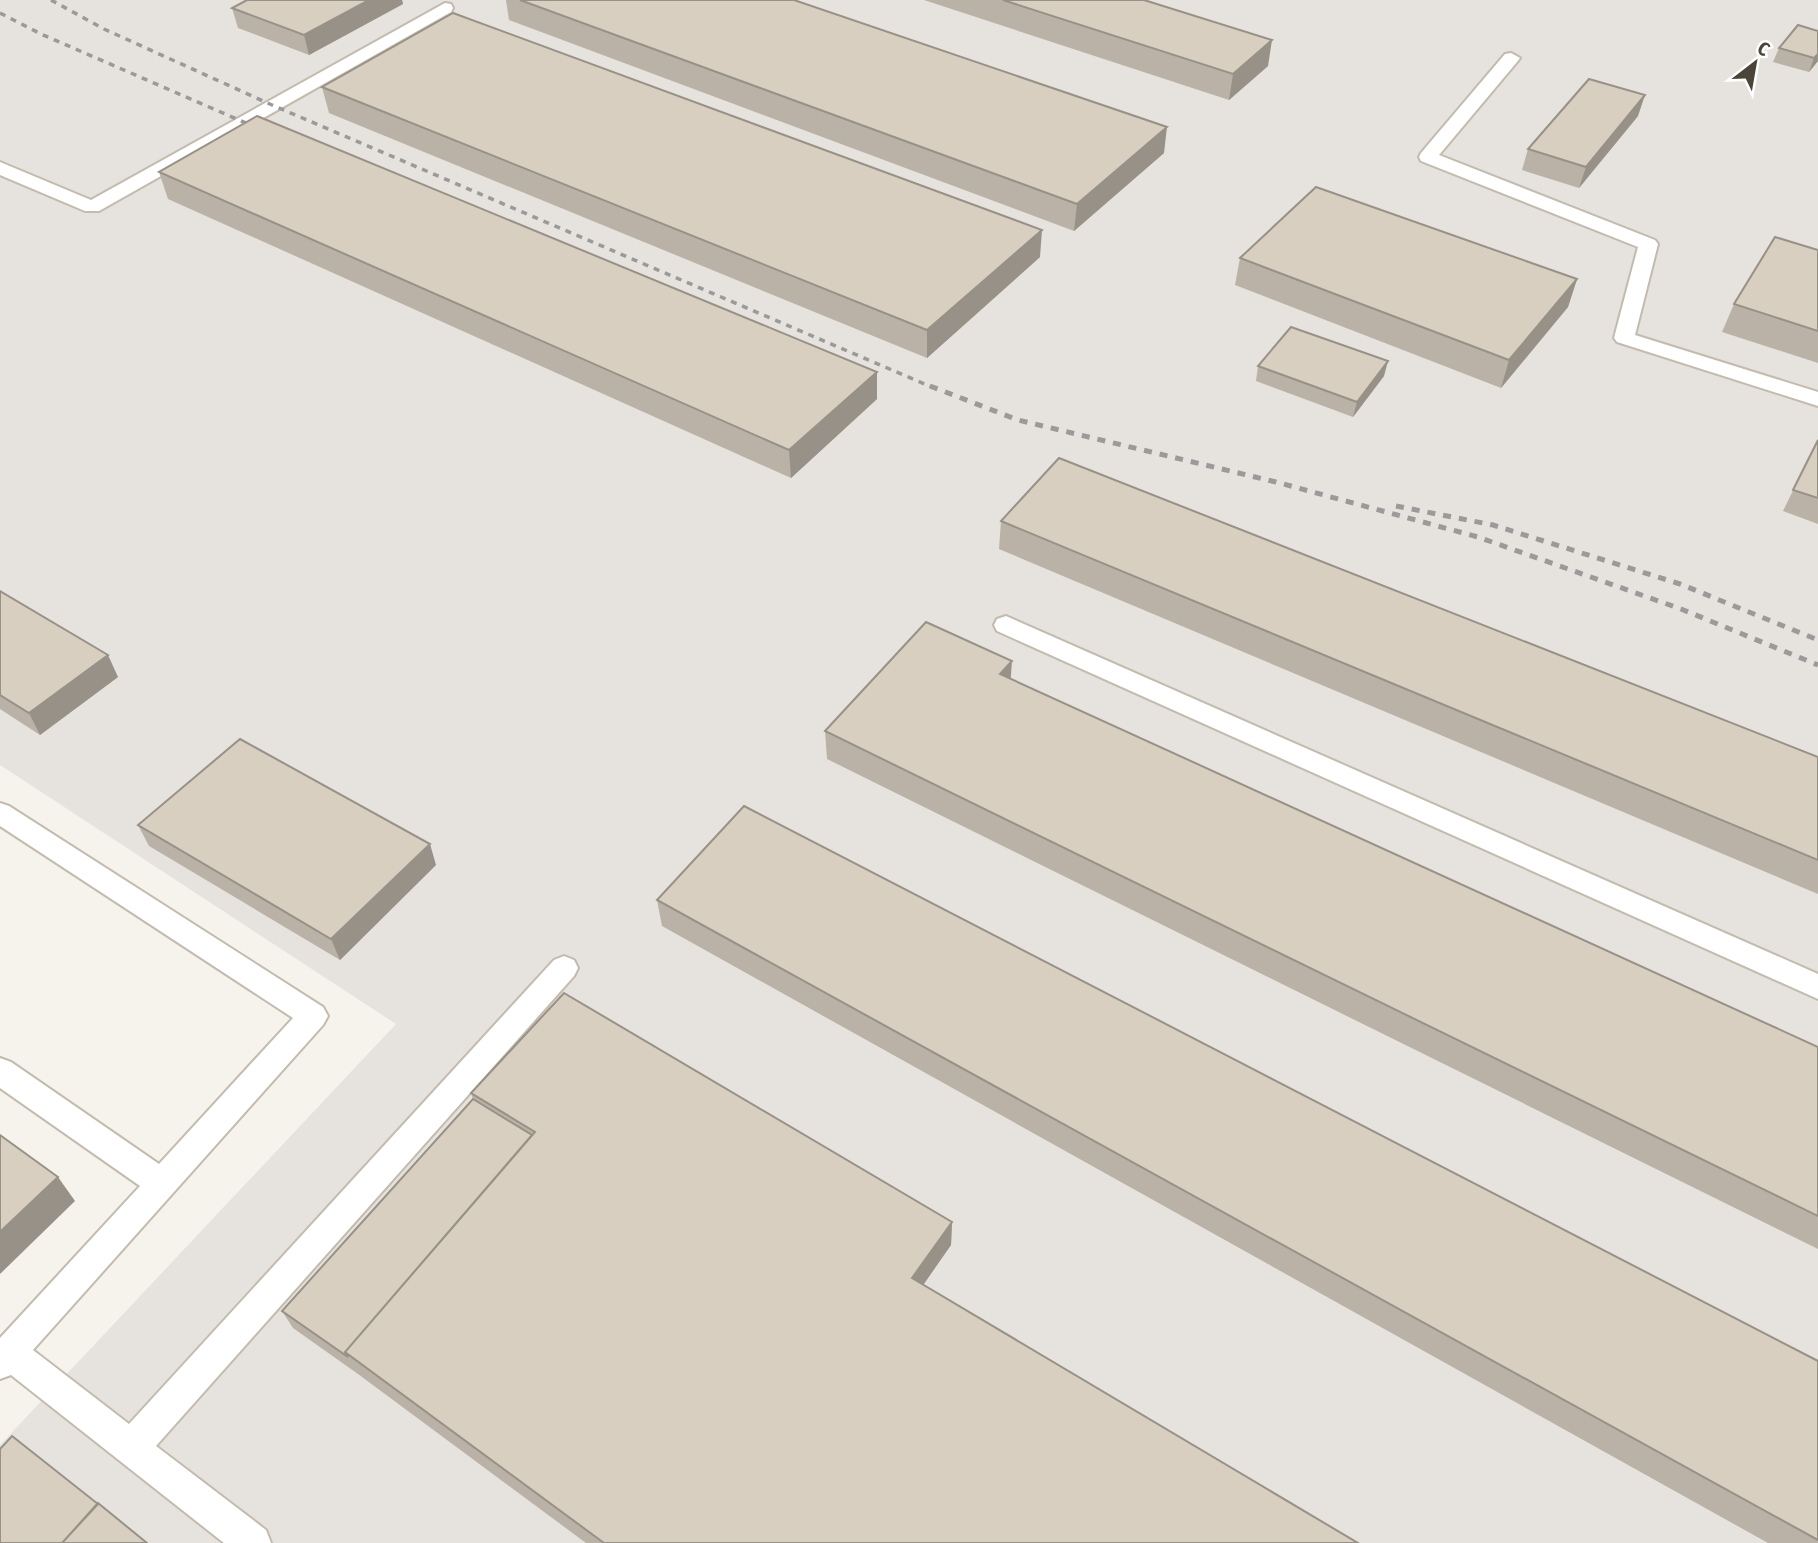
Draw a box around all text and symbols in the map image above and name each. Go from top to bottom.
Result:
north arrow [1720,28,1790,98]
text: С [1753,36,1774,61]

